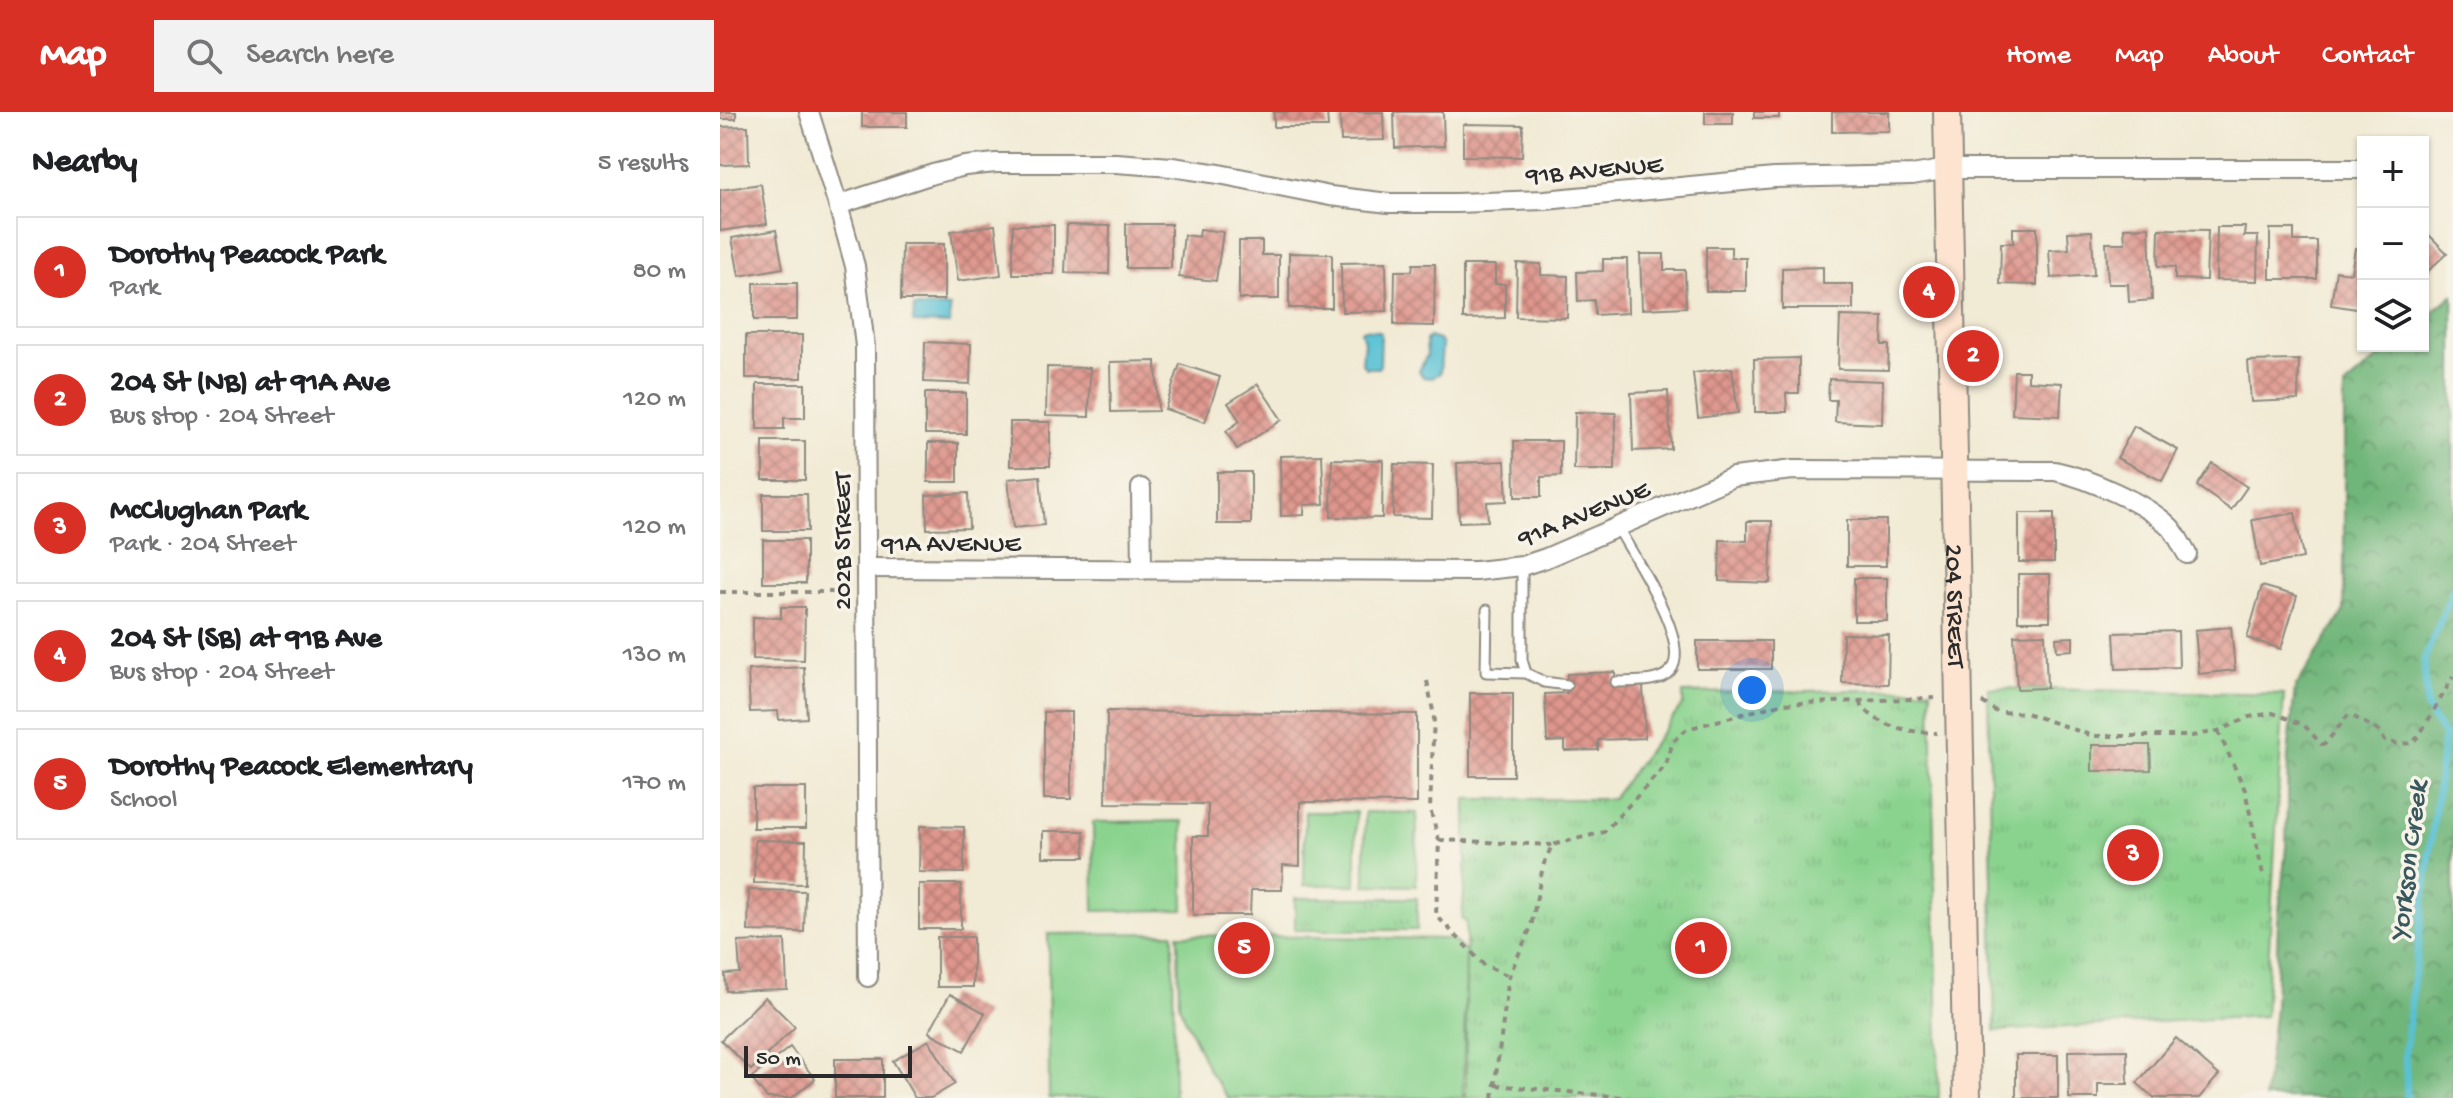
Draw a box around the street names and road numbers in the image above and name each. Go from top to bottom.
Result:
street label: 91B AVENUE [1524,151,1665,194]
street label: 202B STREET [830,471,861,610]
street label: 91A AVENUE [1513,475,1656,557]
street label: 91A AVENUE [880,531,1021,562]
street label: 204 STREET [1936,544,1969,669]

